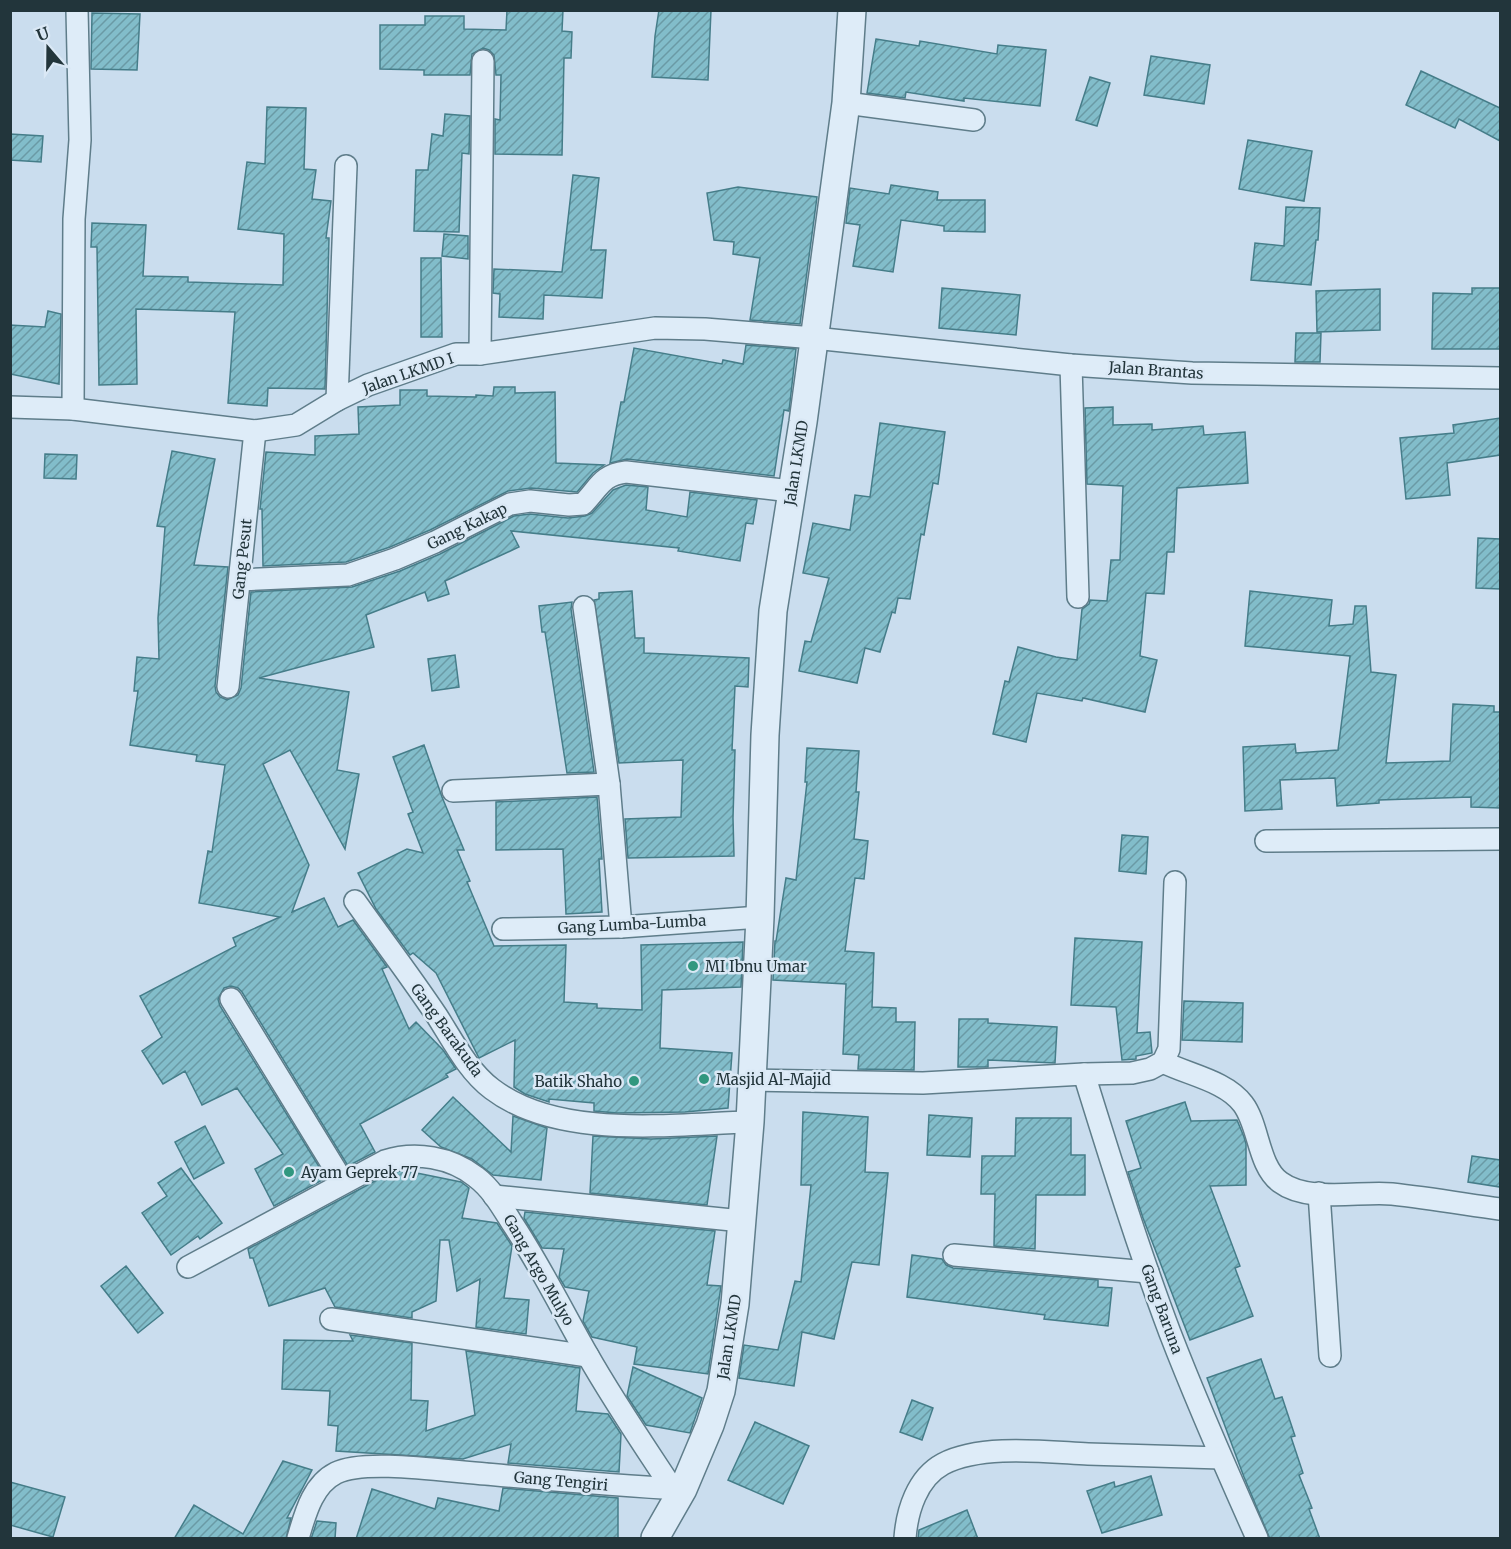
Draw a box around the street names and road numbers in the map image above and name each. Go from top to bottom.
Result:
street label: Jalan LKMD I [359,349,456,398]
street label: Jalan Brantas [1107,357,1204,383]
street label: Jalan LKMD [780,419,812,508]
street label: Gang Kakap [424,498,510,554]
street label: Gang Pesut [228,518,256,600]
street label: Gang Lumba-Lumba [557,911,707,937]
street label: Gang Barakuda [407,980,487,1080]
street label: Gang Argo Mulyo [499,1211,579,1329]
street label: Gang Baruna [1137,1262,1187,1356]
street label: Jalan LKMD [713,1293,745,1382]
street label: Gang Tengiri [513,1467,609,1495]

